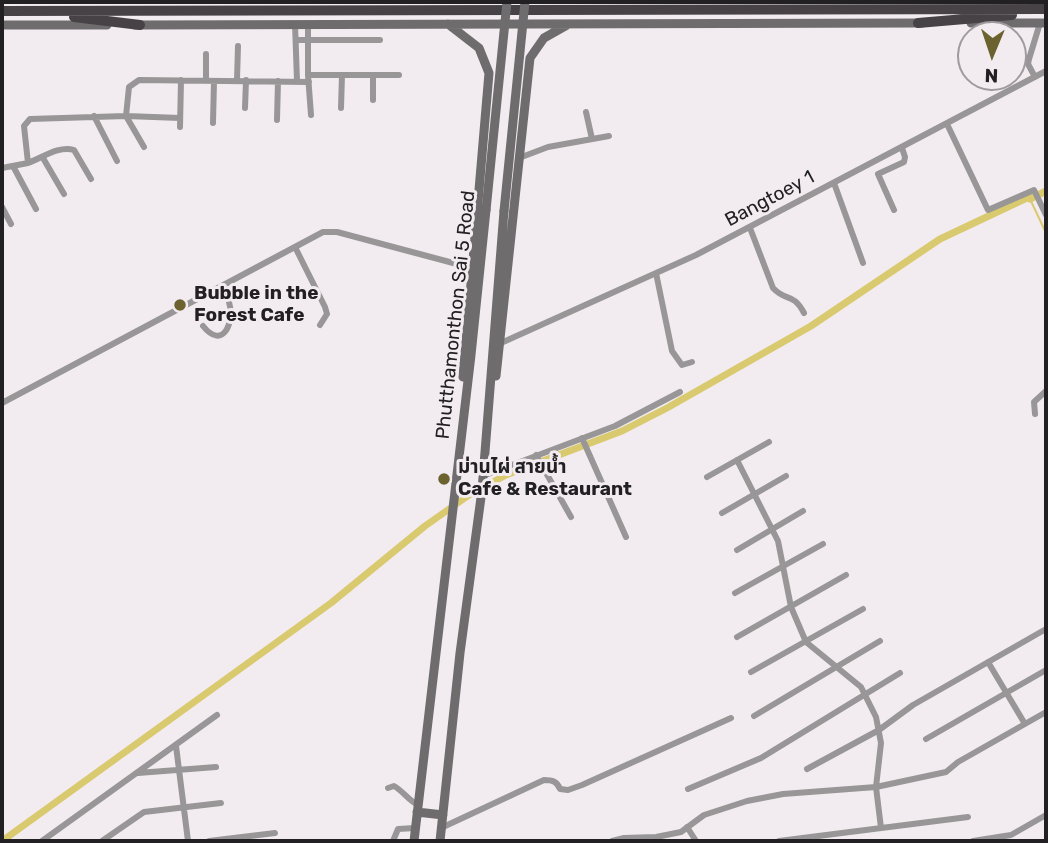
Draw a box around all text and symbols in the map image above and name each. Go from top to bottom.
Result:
north arrow [957,21,1027,91]
text: N [984,64,999,87]
street label: Bangtoey 1 [721,166,819,232]
street label: Phutthamonthon Sai 5 Road [432,190,480,440]
place label: Bubble in the Forest Cafe [194,283,319,327]
marker: Bubble in the Forest Cafe [172,297,188,313]
place label: ม่านไผ่ สายน้ำ Cafe & Restaurant [458,457,632,501]
marker: ม่านไผ่ สายน้ำ Cafe & Restaurant [436,471,452,487]

